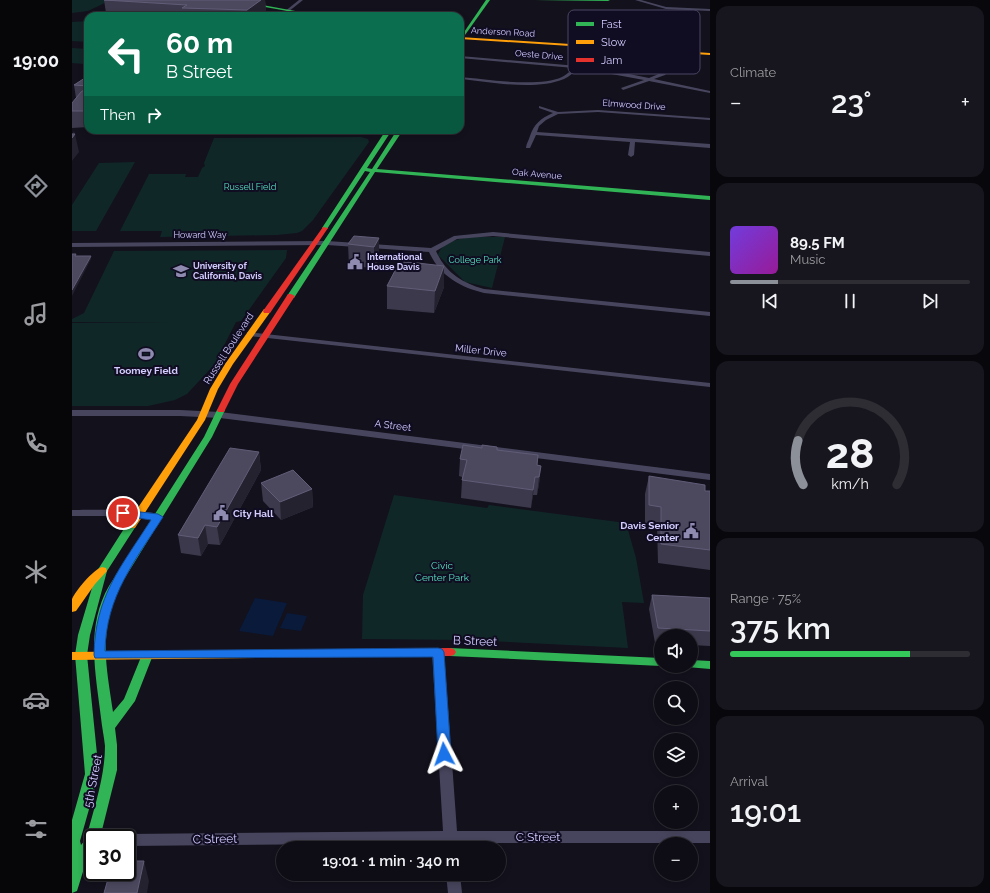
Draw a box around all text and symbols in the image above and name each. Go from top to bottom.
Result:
legend [568,10,700,74]
text: Fast [601,18,622,31]
street label: Anderson Road [471,25,536,39]
text: 60 m [166,27,233,60]
icon: left [100,28,152,80]
text: Slow [601,36,626,49]
street label: Oeste Drive [514,48,564,62]
text: 19:00 [13,50,59,71]
text: Jam [601,54,622,67]
text: B Street [166,61,232,82]
text: Climate [730,65,776,80]
text: 23° [831,85,872,120]
text: − [730,89,742,115]
text: + [961,89,970,115]
street label: Elmwood Drive [602,98,667,112]
icon: right [143,104,165,126]
text: Then [100,106,135,124]
street label: Oak Avenue [512,167,563,181]
icon: directions [22,172,50,200]
park label: Russell Field [224,182,277,192]
street label: Howard Way [173,230,227,240]
text: 89.5 FM [790,234,845,252]
place label: International House Davis [367,252,423,272]
text: Music [790,252,825,267]
public building icon: International House Davis [346,253,364,271]
park label: College Park [448,255,502,265]
place label: University of California, Davis [193,261,262,281]
school or university icon: University of California, Davis [172,262,190,280]
icon: previous [759,290,781,312]
icon: pause [839,290,861,312]
icon: next [919,290,941,312]
icon: music [22,300,50,328]
street label: Russell Boulevard [201,311,256,386]
street label: Miller Drive [455,342,507,359]
sports icon: Toomey Field [137,345,155,363]
place label: Toomey Field [114,365,179,376]
street label: A Street [374,418,412,433]
text: 28 [826,428,874,477]
icon: phone [22,429,50,457]
text: km/h [831,475,869,491]
pin [106,496,140,530]
icon: arrive [112,502,134,524]
public building icon: City Hall [212,504,230,522]
place label: City Hall [233,508,274,519]
place label: Davis Senior Center [620,520,679,543]
public building icon: Davis Senior Center [682,522,700,540]
icon: climate [22,558,50,586]
park label: Civic Center Park [415,560,470,583]
text: Range · 75% [730,591,801,606]
text: 375 km [730,611,831,646]
map controls [654,629,698,881]
button: sound [654,629,698,673]
street label: B Street [453,633,497,649]
button: search [654,681,698,725]
icon: car [22,686,50,714]
position arrow [423,733,465,775]
button: layers [654,733,698,777]
street label: 5th Street [81,753,105,809]
text: Arrival [730,774,768,789]
button: + [654,785,698,829]
text: 19:01 [730,794,801,829]
icon: filters [22,815,50,843]
speed limit sign: 30 [84,829,136,881]
street label: C Street [516,830,560,844]
street label: C Street [193,832,237,846]
button: − [654,837,698,881]
text: 19:01 · 1 min · 340 m [322,852,460,870]

